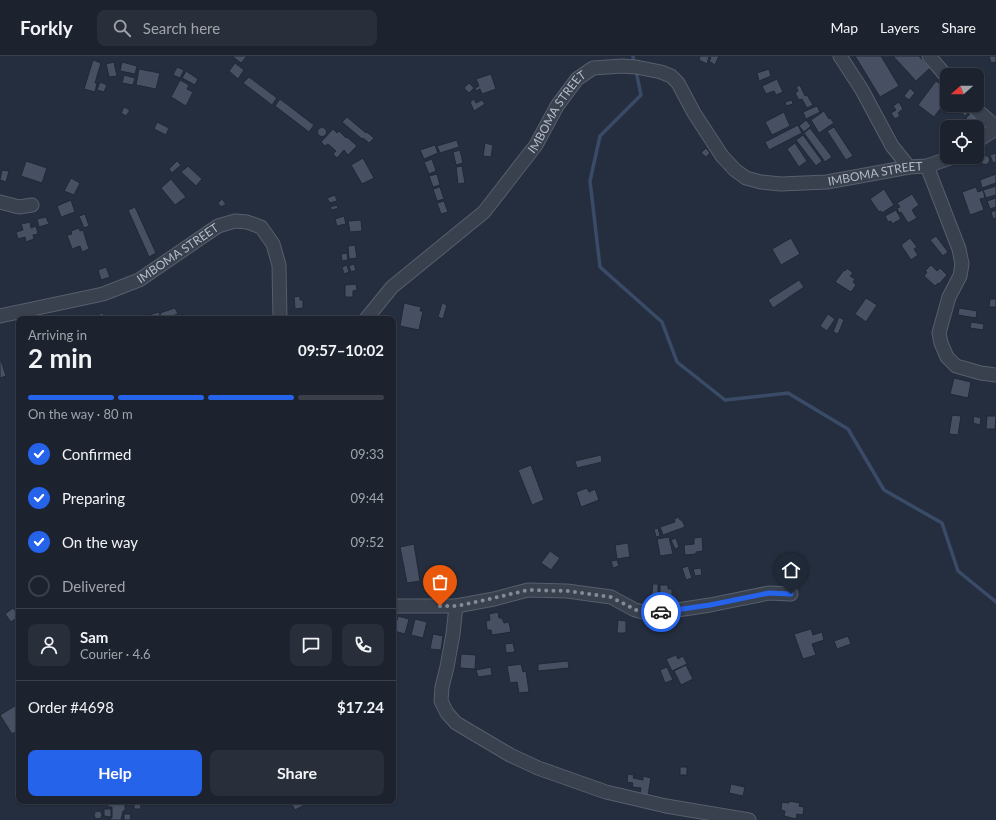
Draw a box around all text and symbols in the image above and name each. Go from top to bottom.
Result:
search box [97,10,377,46]
text: Forkly [20,16,73,39]
icon: search [111,17,133,39]
text: Search here [143,19,220,37]
text: Map [830,19,858,36]
text: Layers [880,19,920,36]
text: Share [942,19,976,36]
street label: IMBOMA STREET [524,67,589,156]
north arrow [940,68,984,112]
map controls [940,68,984,164]
button: locate [940,120,984,164]
street label: IMBOMA STREET [827,158,923,189]
street label: IMBOMA STREET [134,220,221,286]
text: Arriving in [28,327,87,343]
text: 09:57–10:02 [298,341,384,359]
text: 2 min [28,342,92,374]
text: On the way · 80 m [28,406,133,422]
icon: check [28,443,50,465]
text: Confirmed [62,445,131,463]
text: 09:33 [351,446,384,462]
icon: check [28,487,50,509]
text: Preparing [62,489,125,507]
text: 09:44 [351,490,384,506]
icon: check [28,531,50,553]
text: On the way [62,533,138,551]
text: 09:52 [351,534,384,550]
pin [774,553,808,594]
icon: home [780,559,802,581]
pin [423,565,457,606]
icon: bag [429,571,451,593]
text: Delivered [62,577,125,595]
courier [641,592,681,632]
icon: car [650,601,672,623]
button: person [28,624,70,666]
button: chat [290,624,332,666]
button: phone [342,624,384,666]
text: Sam [80,628,108,646]
text: Courier · 4.6 [80,646,151,662]
text: Order #4698 [28,698,114,716]
text: $17.24 [337,698,384,716]
button: Help [28,750,202,796]
button: Share [210,750,384,796]

